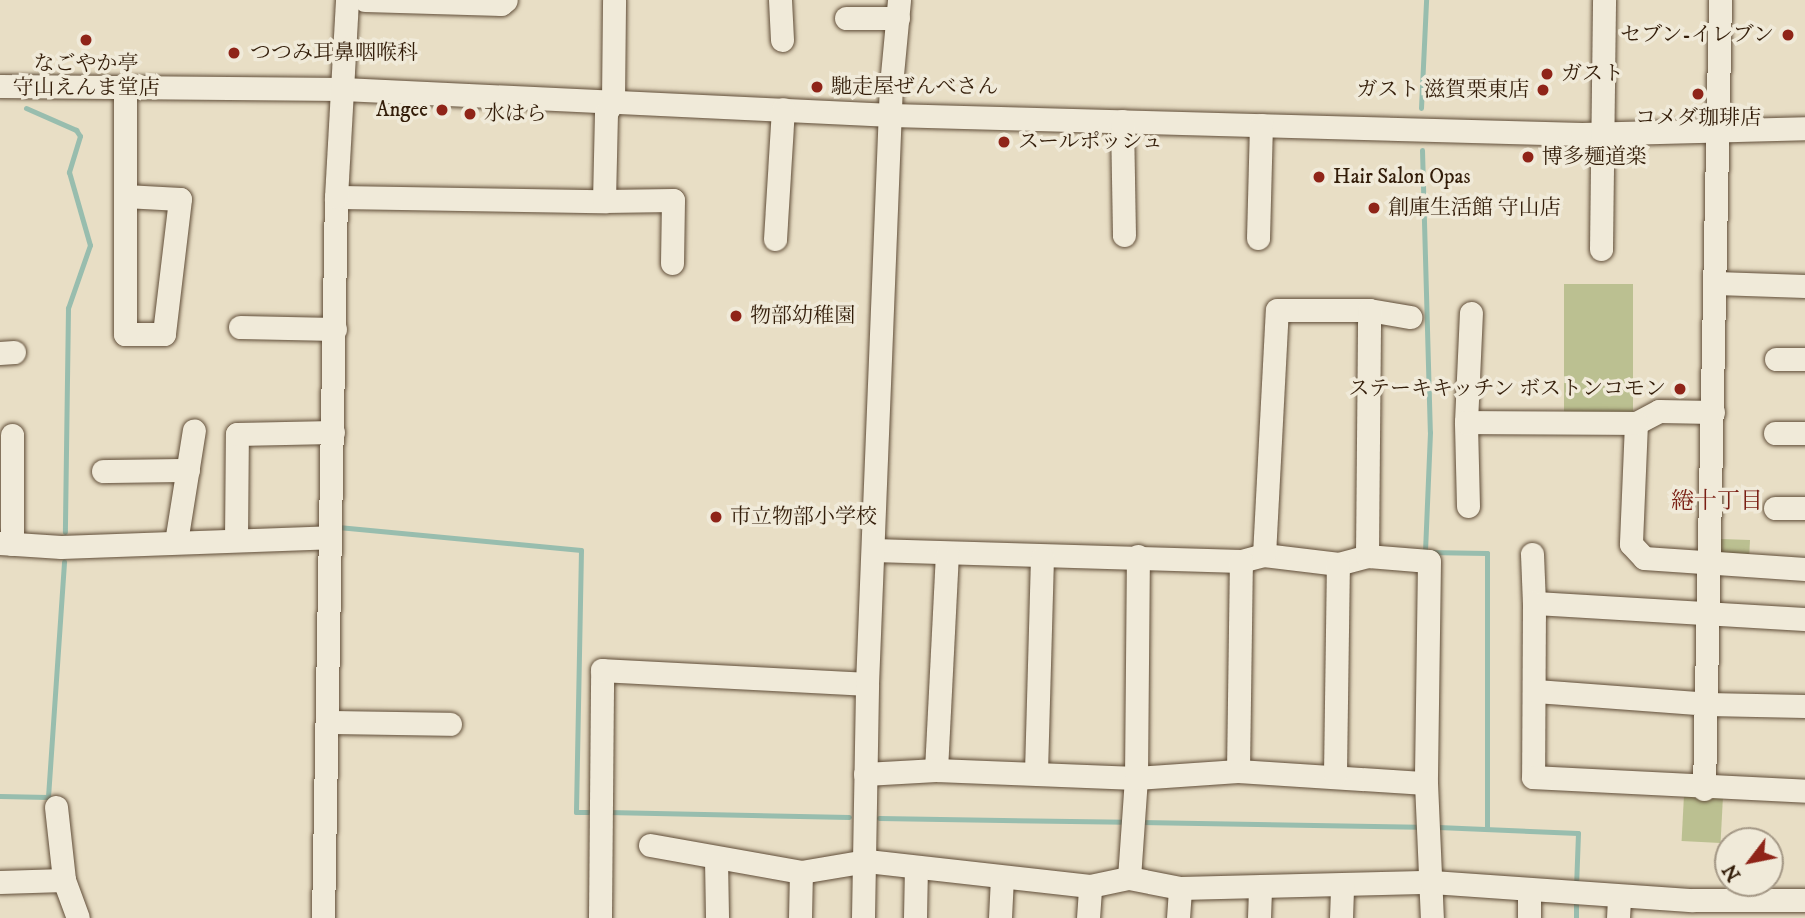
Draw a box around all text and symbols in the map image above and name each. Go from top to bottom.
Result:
place label: セブン-イレブン [1618,22,1774,48]
marker: セブン-イレブン [1780,27,1796,43]
marker: なごやか亭 守山えんま堂店 [78,32,94,48]
place label: つつみ耳鼻咽喉科 [250,40,418,66]
marker: つつみ耳鼻咽喉科 [224,43,244,63]
place label: なごやか亭 守山えんま堂店 [13,51,159,101]
place label: ガスト [1561,61,1624,87]
marker: ガスト [1539,66,1555,82]
place label: 馳走屋ぜんべさん [831,74,999,100]
place label: ガスト 滋賀栗東店 [1356,77,1529,103]
marker: 馳走屋ぜんべさん [809,79,825,95]
marker: ガスト 滋賀栗東店 [1535,82,1551,98]
marker: コメダ珈琲店 [1690,86,1706,102]
place label: Angee [376,97,428,123]
place label: 水はら [484,101,547,127]
marker: Angee [434,102,450,118]
place label: コメダ珈琲店 [1635,105,1761,131]
marker: 水はら [462,106,478,122]
place label: スールポッシュ [1018,129,1164,155]
marker: スールポッシュ [996,134,1012,150]
place label: 博多麺道楽 [1542,144,1647,170]
marker: 博多麺道楽 [1520,149,1536,165]
place label: Hair Salon Opas [1333,164,1470,190]
marker: Hair Salon Opas [1311,169,1327,185]
place label: 創庫生活館 守山店 [1388,195,1561,221]
marker: 創庫生活館 守山店 [1366,200,1382,216]
place label: 物部幼稚園 [750,303,855,329]
marker: 物部幼稚園 [728,308,744,324]
place label: ステーキキッチン ボストンコモン [1346,376,1666,402]
marker: ステーキキッチン ボストンコモン [1672,381,1688,397]
district label: 綣十丁目 [1671,488,1763,516]
place label: 市立物部小学校 [730,504,877,530]
marker: 市立物部小学校 [708,509,724,525]
north arrow [1714,827,1784,897]
text: N [1719,860,1746,885]

